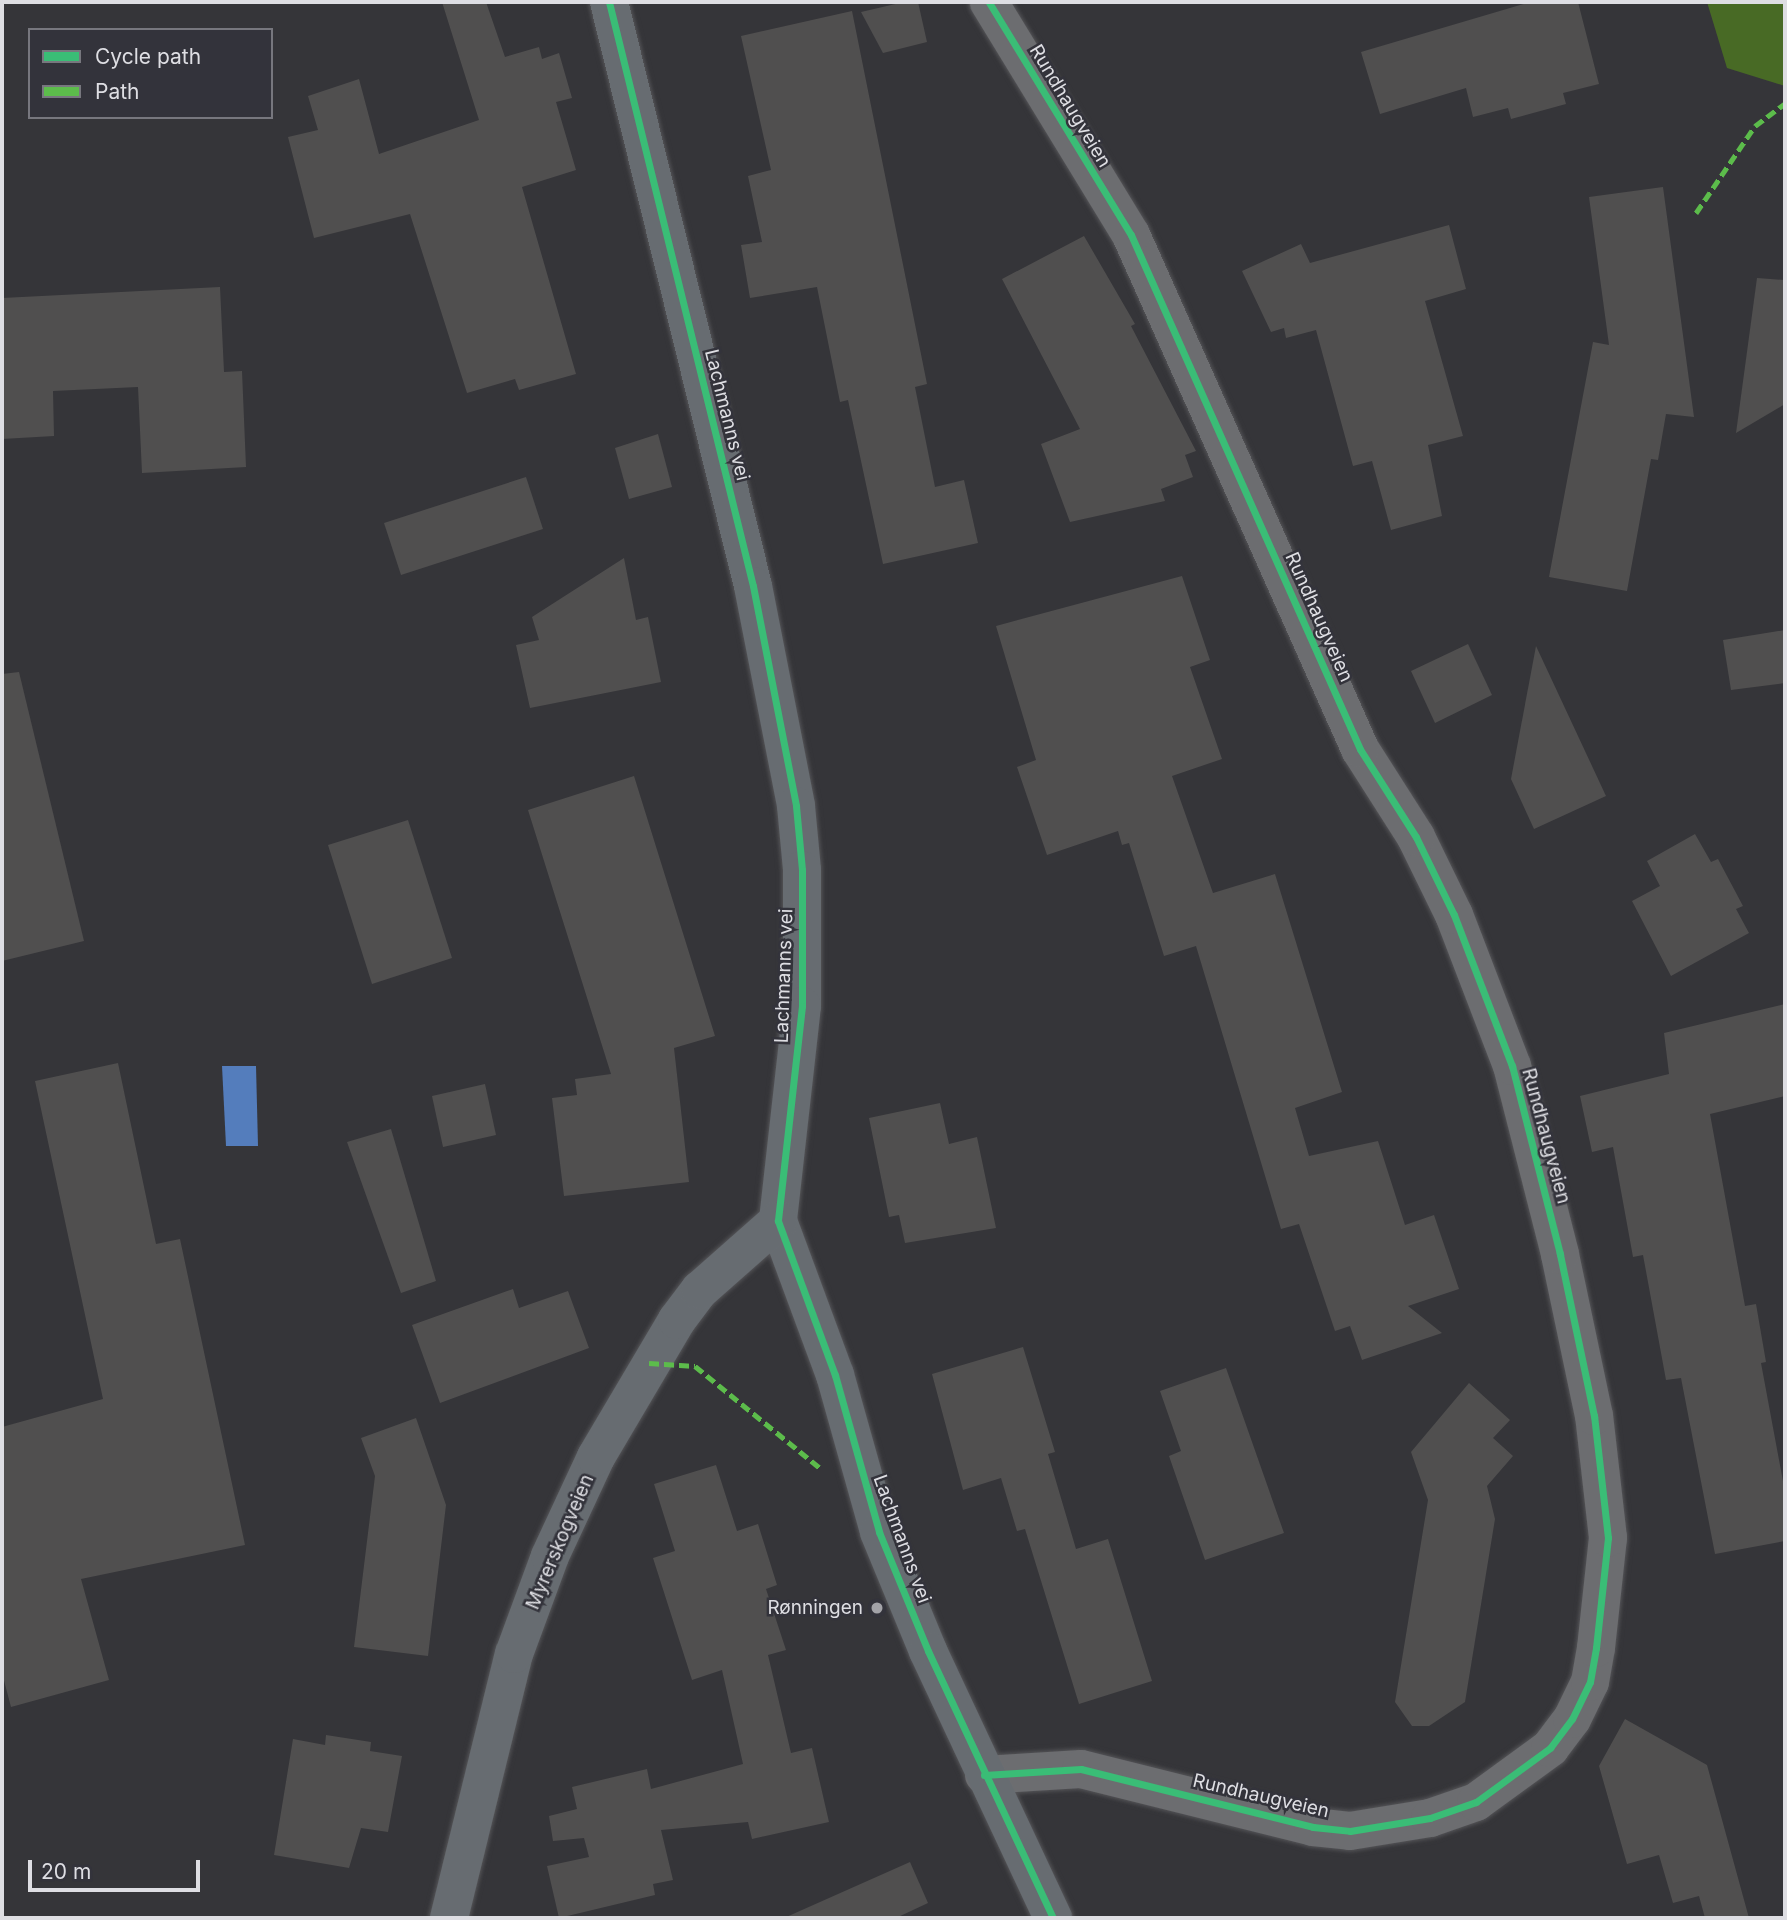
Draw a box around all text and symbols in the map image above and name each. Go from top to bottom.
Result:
legend [28,28,273,119]
street label: Rundhaugveien [1024,40,1116,172]
text: Cycle path [95,44,201,69]
text: Path [95,79,140,104]
street label: Lachmanns vei [700,347,754,483]
street label: Rundhaugveien [1280,549,1358,685]
street label: Lachmanns vei [770,908,798,1044]
street label: Rundhaugveien [1517,1066,1575,1206]
street label: Myrerskogveien [521,1471,599,1613]
street label: Lachmanns vei [868,1472,936,1606]
place label: Rønningen [767,1597,863,1619]
marker: Rønningen [869,1600,885,1616]
street label: Rundhaugveien [1191,1769,1331,1823]
scale bar [32,1846,203,1890]
text: 20 m [41,1859,91,1884]

